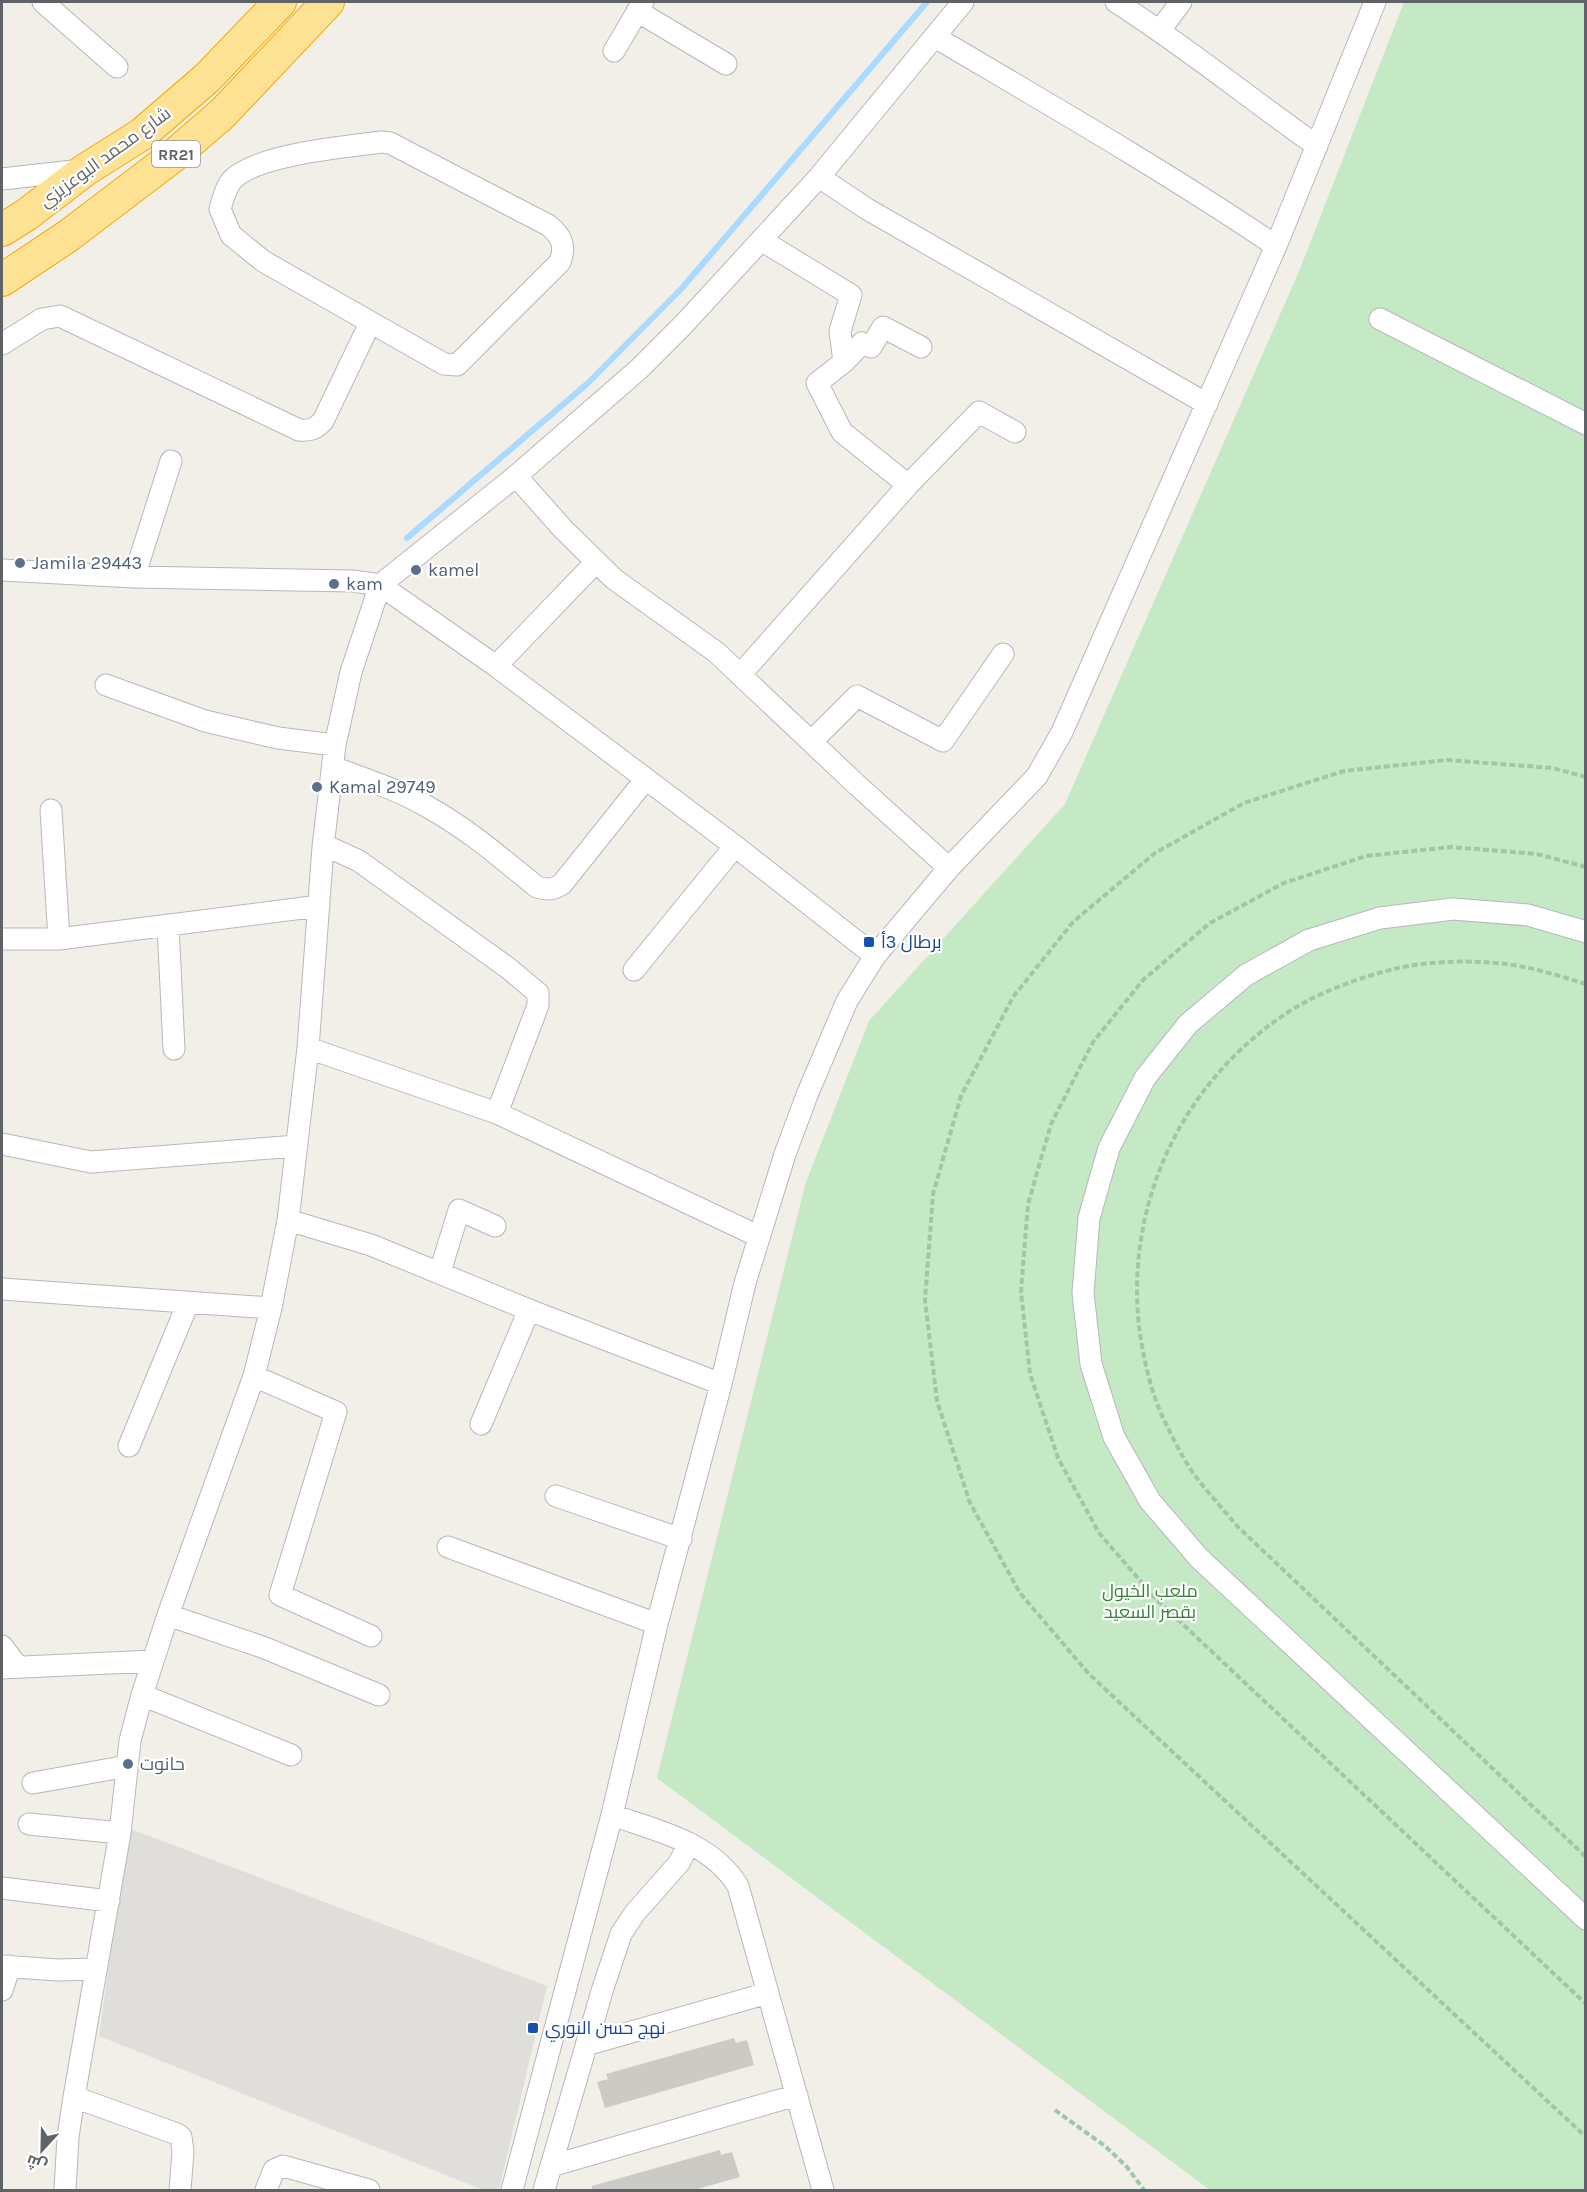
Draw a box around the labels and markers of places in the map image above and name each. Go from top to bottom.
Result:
place label: Jamila 29443 [32,552,142,574]
marker: Jamila 29443 [13,556,27,570]
place label: kamel [428,559,479,581]
marker: kamel [409,563,423,577]
place label: kam [346,573,383,595]
marker: kam [327,577,341,591]
place label: Kamal 29749 [329,776,436,798]
marker: Kamal 29749 [310,780,324,794]
place label: برطال 3أ [881,931,942,953]
marker: برطال 3أ [862,935,876,949]
place label: حانوت [140,1753,185,1775]
marker: حانوت [121,1757,135,1771]
place label: نهج حسن النوري [545,2017,666,2042]
marker: نهج حسن النوري [526,2021,540,2035]

